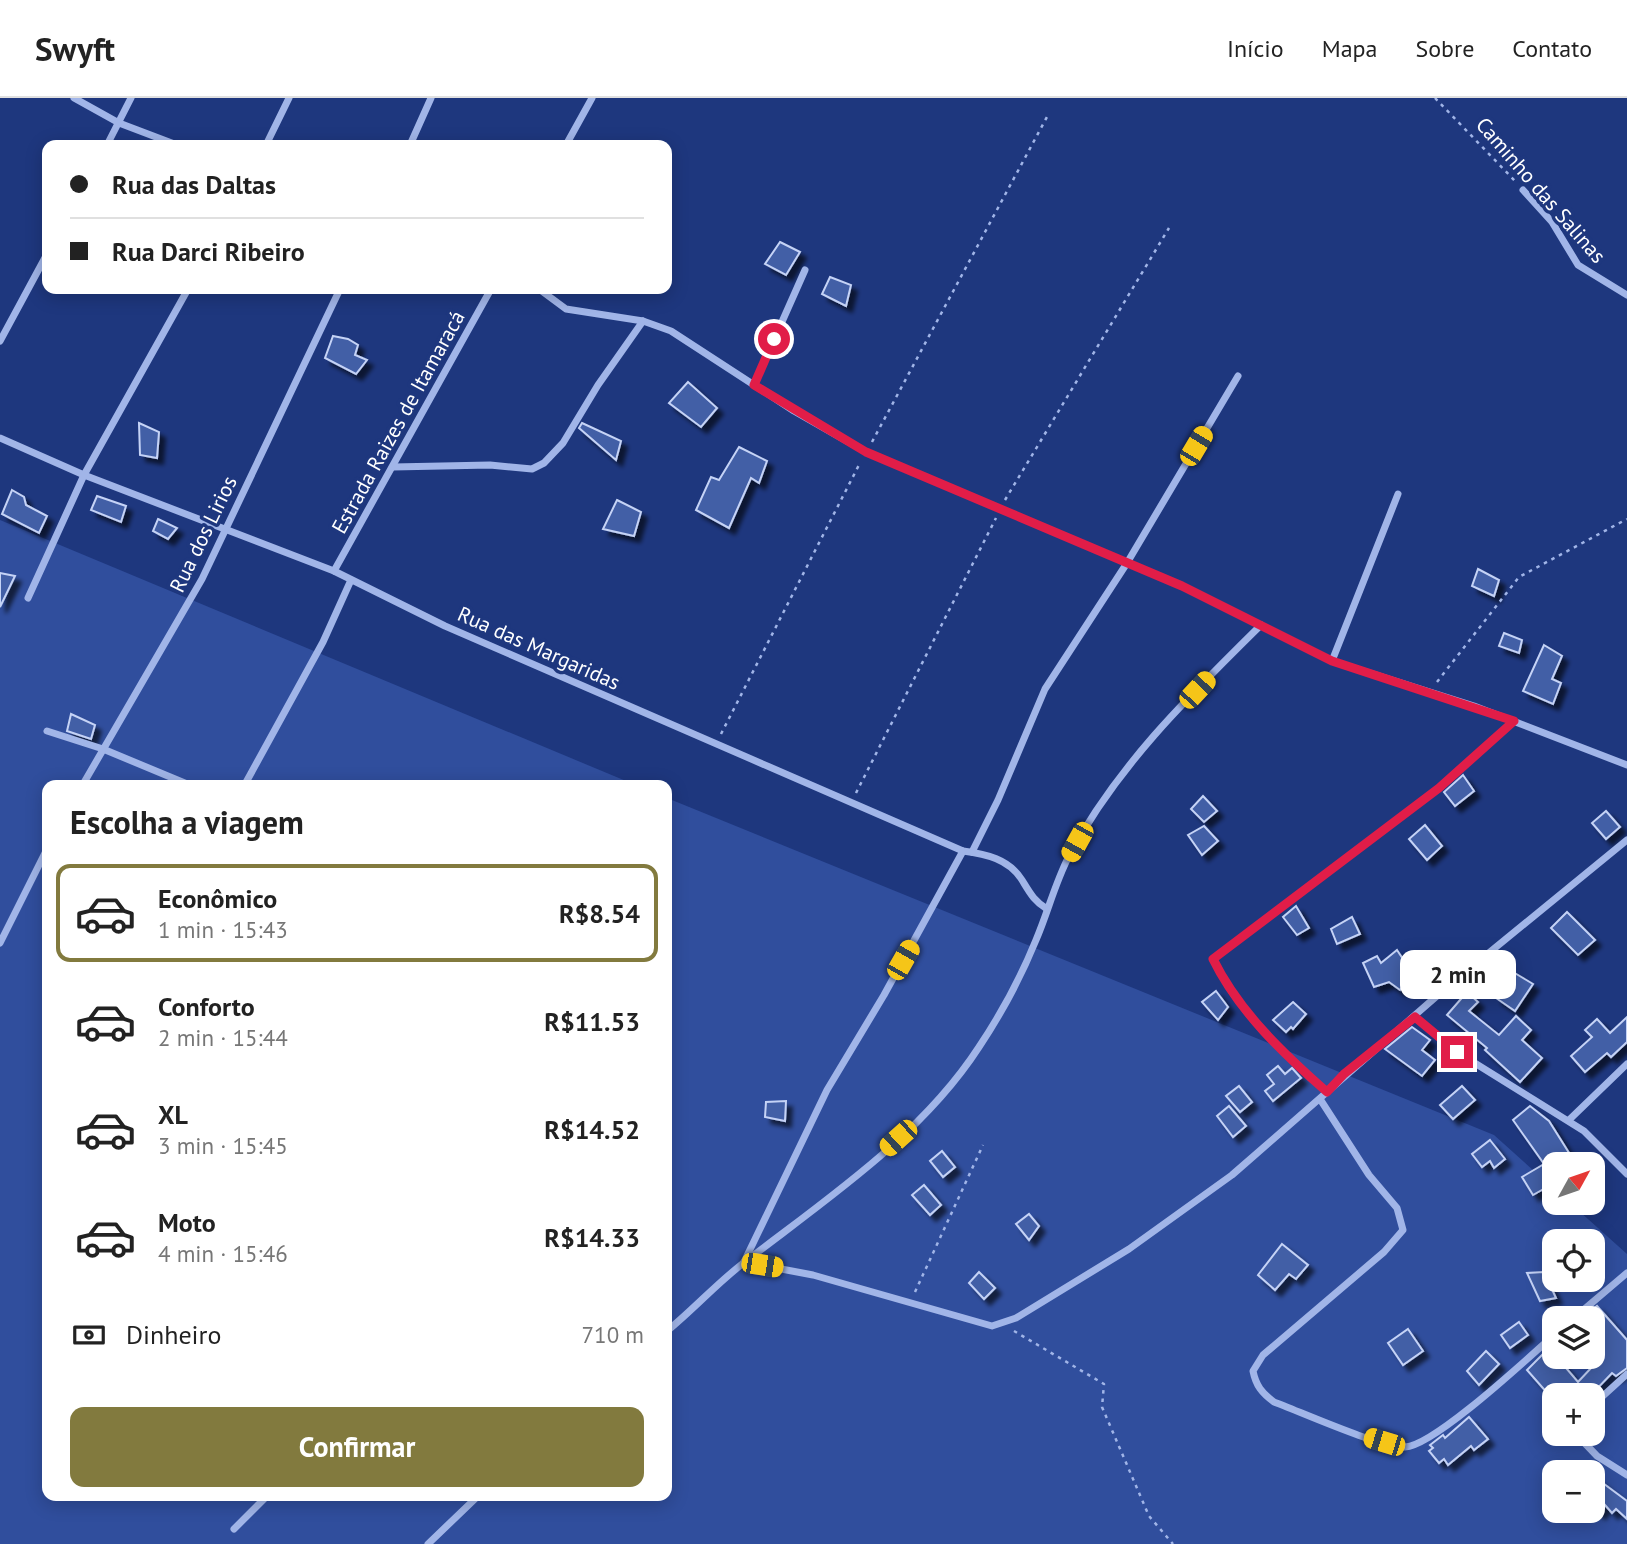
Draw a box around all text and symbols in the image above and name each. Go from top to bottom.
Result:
text: Swyft [35,27,115,70]
text: Início [1227,33,1284,64]
text: Mapa [1322,33,1377,64]
text: Sobre [1415,33,1474,64]
text: Contato [1512,33,1592,64]
street label: Caminho das Salinas [1470,111,1612,269]
text: Rua das Daltas [112,168,276,201]
text: Rua Darci Ribeiro [112,235,305,268]
street label: Estrada Raizes de Itamaracá [325,306,471,538]
route start [758,323,790,355]
car [1177,423,1216,469]
street label: Rua dos Lirios [163,471,243,597]
street label: Rua das Margaridas [454,600,624,696]
car [1175,667,1220,713]
text: Escolha a viagem [70,801,304,843]
car [1058,819,1097,865]
icon: car [74,882,137,945]
text: Econômico [158,882,277,915]
text: R$8.54 [559,897,640,930]
text: 1 min · 15:43 [158,915,288,944]
car [884,937,923,983]
callout: 2 min [1399,950,1515,1000]
text: 2 min [1430,960,1486,989]
icon: car [74,990,137,1053]
text: Conforto [158,990,255,1023]
text: R$11.53 [544,1005,640,1038]
text: 2 min · 15:44 [158,1023,288,1052]
route end [1441,1036,1473,1068]
icon: car [74,1098,137,1161]
text: XL [158,1098,188,1131]
text: R$14.52 [544,1113,640,1146]
car [876,1116,921,1160]
text: 3 min · 15:45 [158,1131,288,1160]
north arrow [1542,1152,1605,1214]
map controls [1542,1152,1605,1523]
icon: car [74,1206,137,1269]
text: Moto [158,1206,216,1239]
text: R$14.33 [544,1221,640,1254]
button: locate [1542,1229,1605,1292]
text: 4 min · 15:46 [158,1239,288,1268]
car [740,1251,785,1279]
button: layers [1542,1306,1605,1369]
icon: cash [70,1316,108,1354]
text: Dinheiro [126,1318,221,1351]
text: 710 m [582,1320,644,1349]
button: + [1542,1383,1605,1446]
button: Confirmar [70,1407,644,1487]
car [1361,1426,1408,1458]
button: − [1542,1460,1605,1523]

